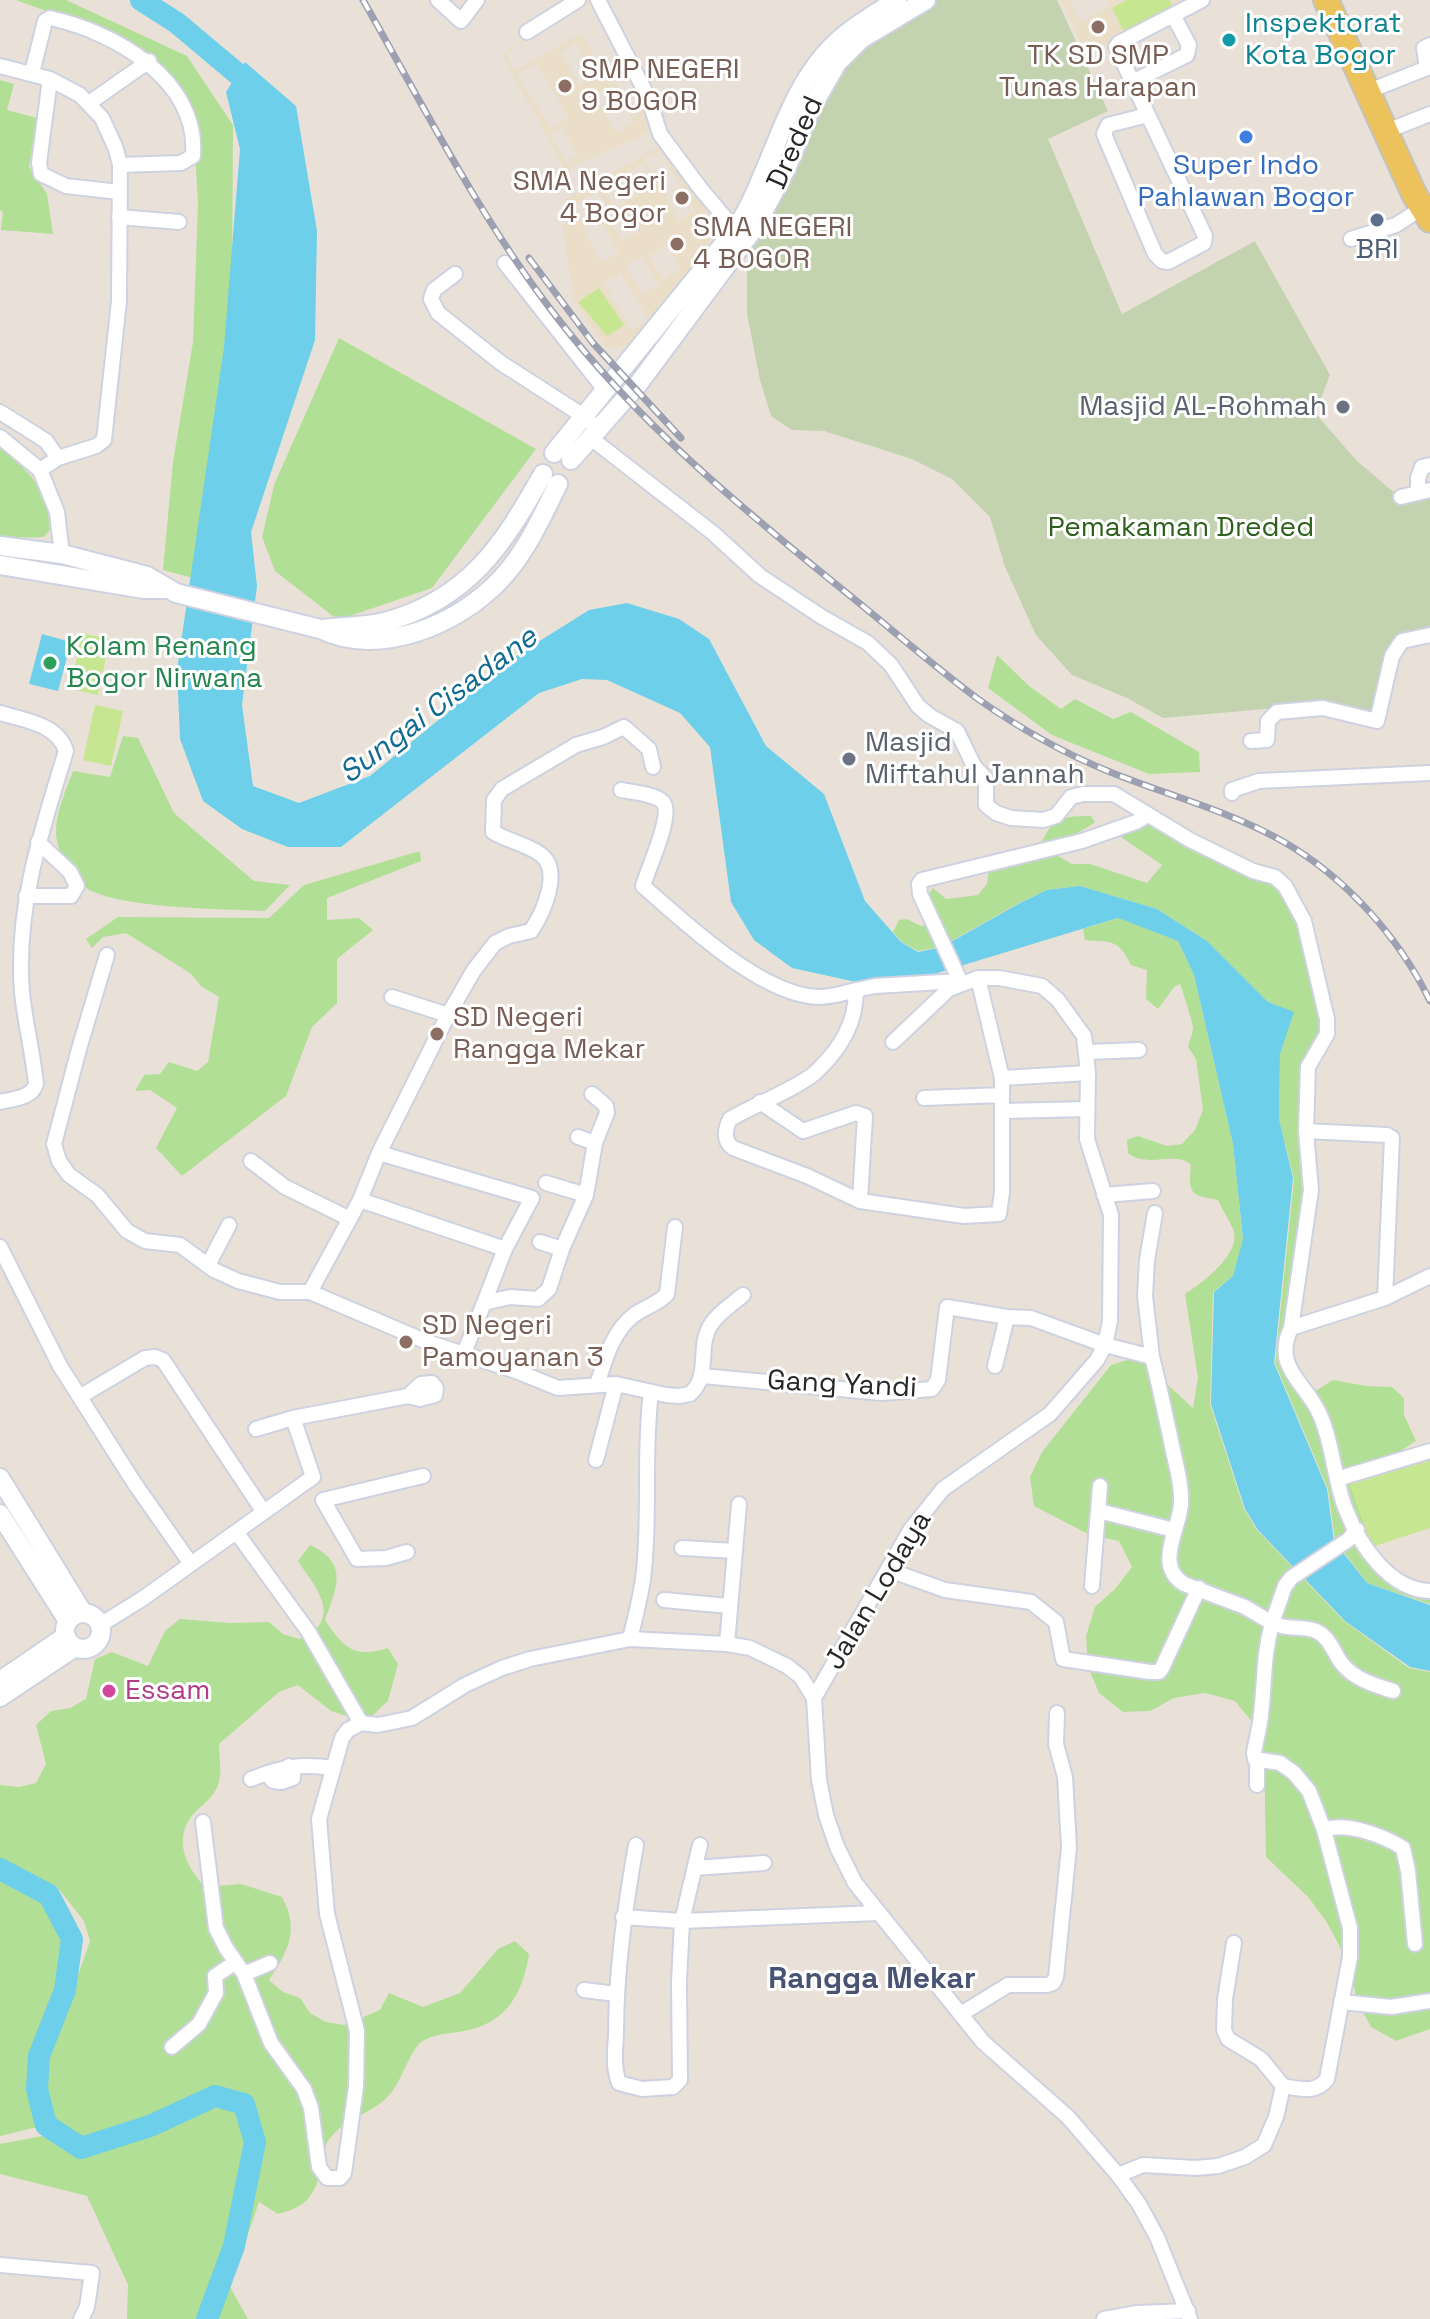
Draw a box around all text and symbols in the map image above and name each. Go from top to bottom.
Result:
place label: Inspektorat Kota Bogor [1245,7,1401,73]
marker: TK SD SMP Tunas Harapan [1089,18,1107,36]
marker: Inspektorat Kota Bogor [1220,31,1238,49]
place label: TK SD SMP Tunas Harapan [999,39,1197,105]
place label: SMP NEGERI 9 BOGOR [581,53,740,119]
marker: SMP NEGERI 9 BOGOR [556,77,574,95]
street label: Dreded [761,91,831,195]
marker: Super Indo Pahlawan Bogor [1237,128,1255,146]
place label: Super Indo Pahlawan Bogor [1138,149,1354,215]
place label: SMA Negeri 4 Bogor [513,165,666,231]
marker: SMA Negeri 4 Bogor [673,189,691,207]
place label: SMA NEGERI 4 BOGOR [693,211,852,277]
marker: BRI [1368,211,1386,229]
place label: BRI [1355,233,1399,267]
marker: SMA NEGERI 4 BOGOR [668,235,686,253]
place label: Masjid AL-Rohmah [1079,390,1327,424]
marker: Masjid AL-Rohmah [1334,398,1352,416]
park label: Pemakaman Dreded [1048,511,1314,545]
water label: Sungai Cisadane [333,620,545,792]
place label: Kolam Renang Bogor Nirwana [66,630,262,696]
marker: Kolam Renang Bogor Nirwana [41,654,59,672]
place label: Masjid Miftahul Jannah [865,726,1085,792]
marker: Masjid Miftahul Jannah [840,750,858,768]
place label: SD Negeri Rangga Mekar [453,1001,645,1067]
marker: SD Negeri Rangga Mekar [428,1025,446,1043]
place label: SD Negeri Pamoyanan 3 [422,1309,604,1375]
marker: SD Negeri Pamoyanan 3 [397,1333,415,1351]
street label: Gang Yandi [766,1364,918,1406]
street label: Jalan Lodaya [819,1506,939,1676]
place label: Essam [125,1674,210,1708]
marker: Essam [100,1682,118,1700]
district label: Rangga Mekar [768,1962,976,1998]

